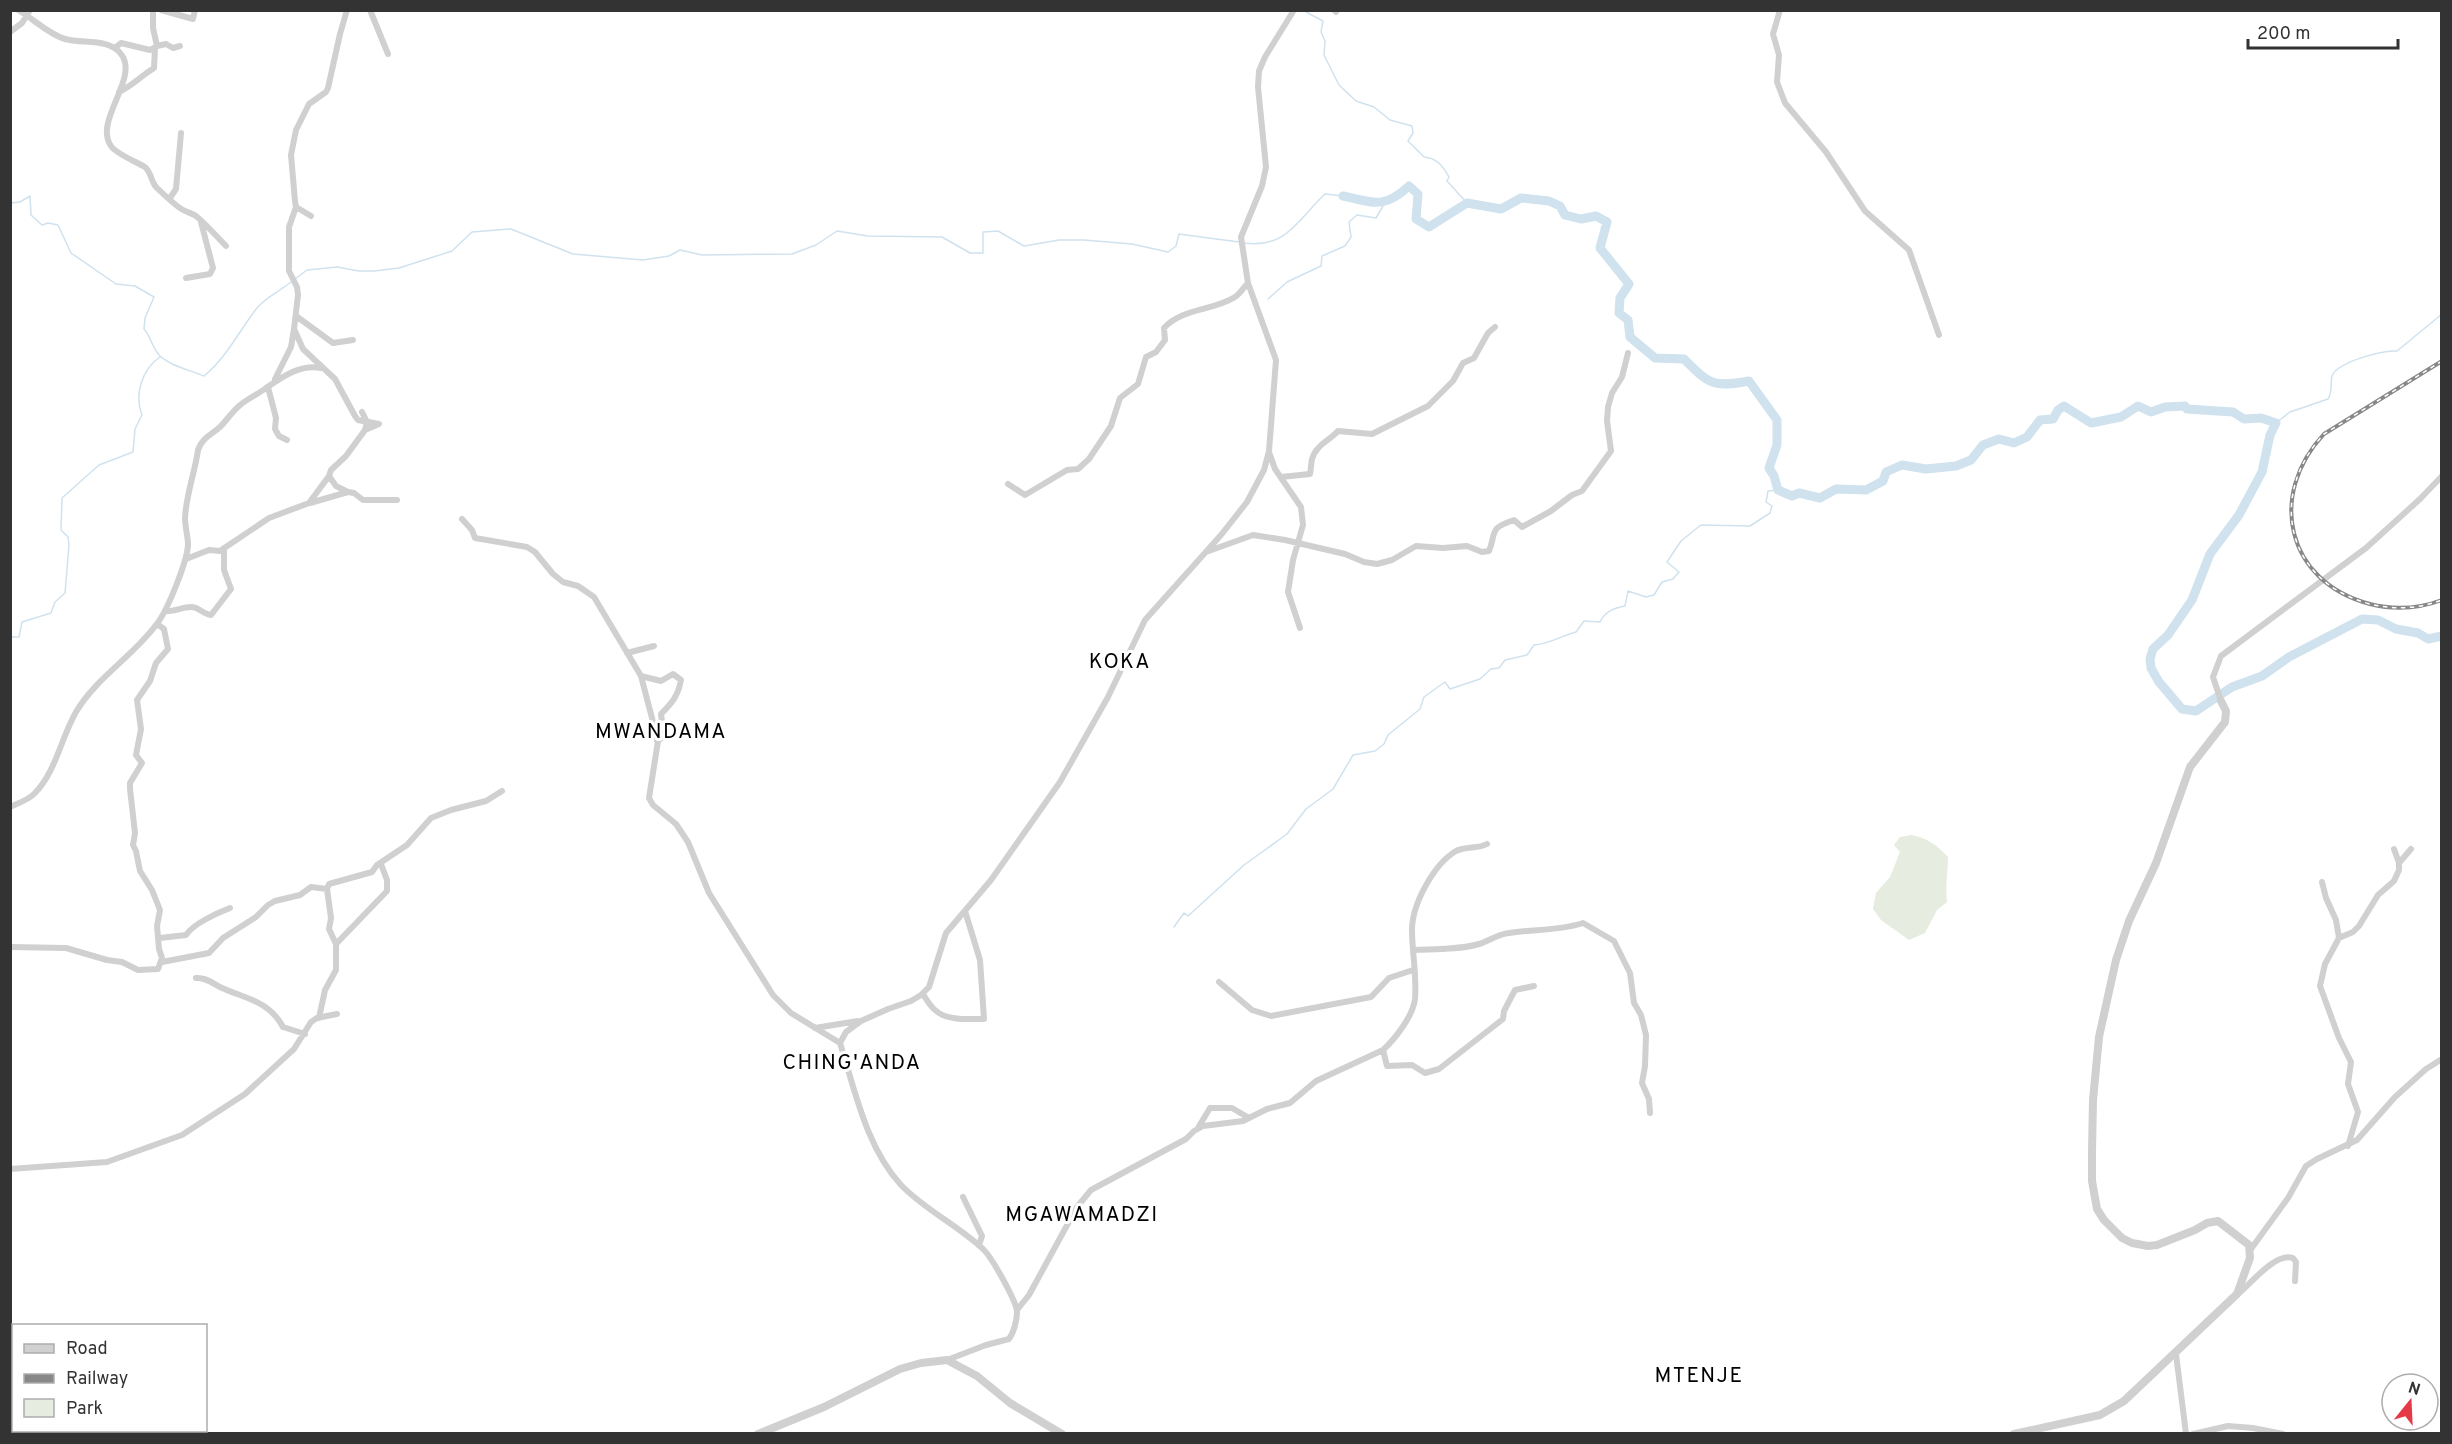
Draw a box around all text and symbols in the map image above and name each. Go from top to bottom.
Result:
scale bar [2248,12,2398,50]
text: 200 m [2257,23,2310,46]
district label: KOKA [1089,649,1151,676]
district label: MWANDAMA [595,719,727,746]
district label: CHING'ANDA [783,1050,921,1077]
district label: MGAWAMADZI [1005,1202,1159,1229]
legend [12,1324,207,1432]
text: Road [66,1338,108,1361]
district label: MTENJE [1654,1363,1744,1390]
text: Railway [66,1368,128,1391]
north arrow [2380,1372,2440,1432]
text: N [2405,1378,2423,1401]
text: Park [66,1398,103,1421]

